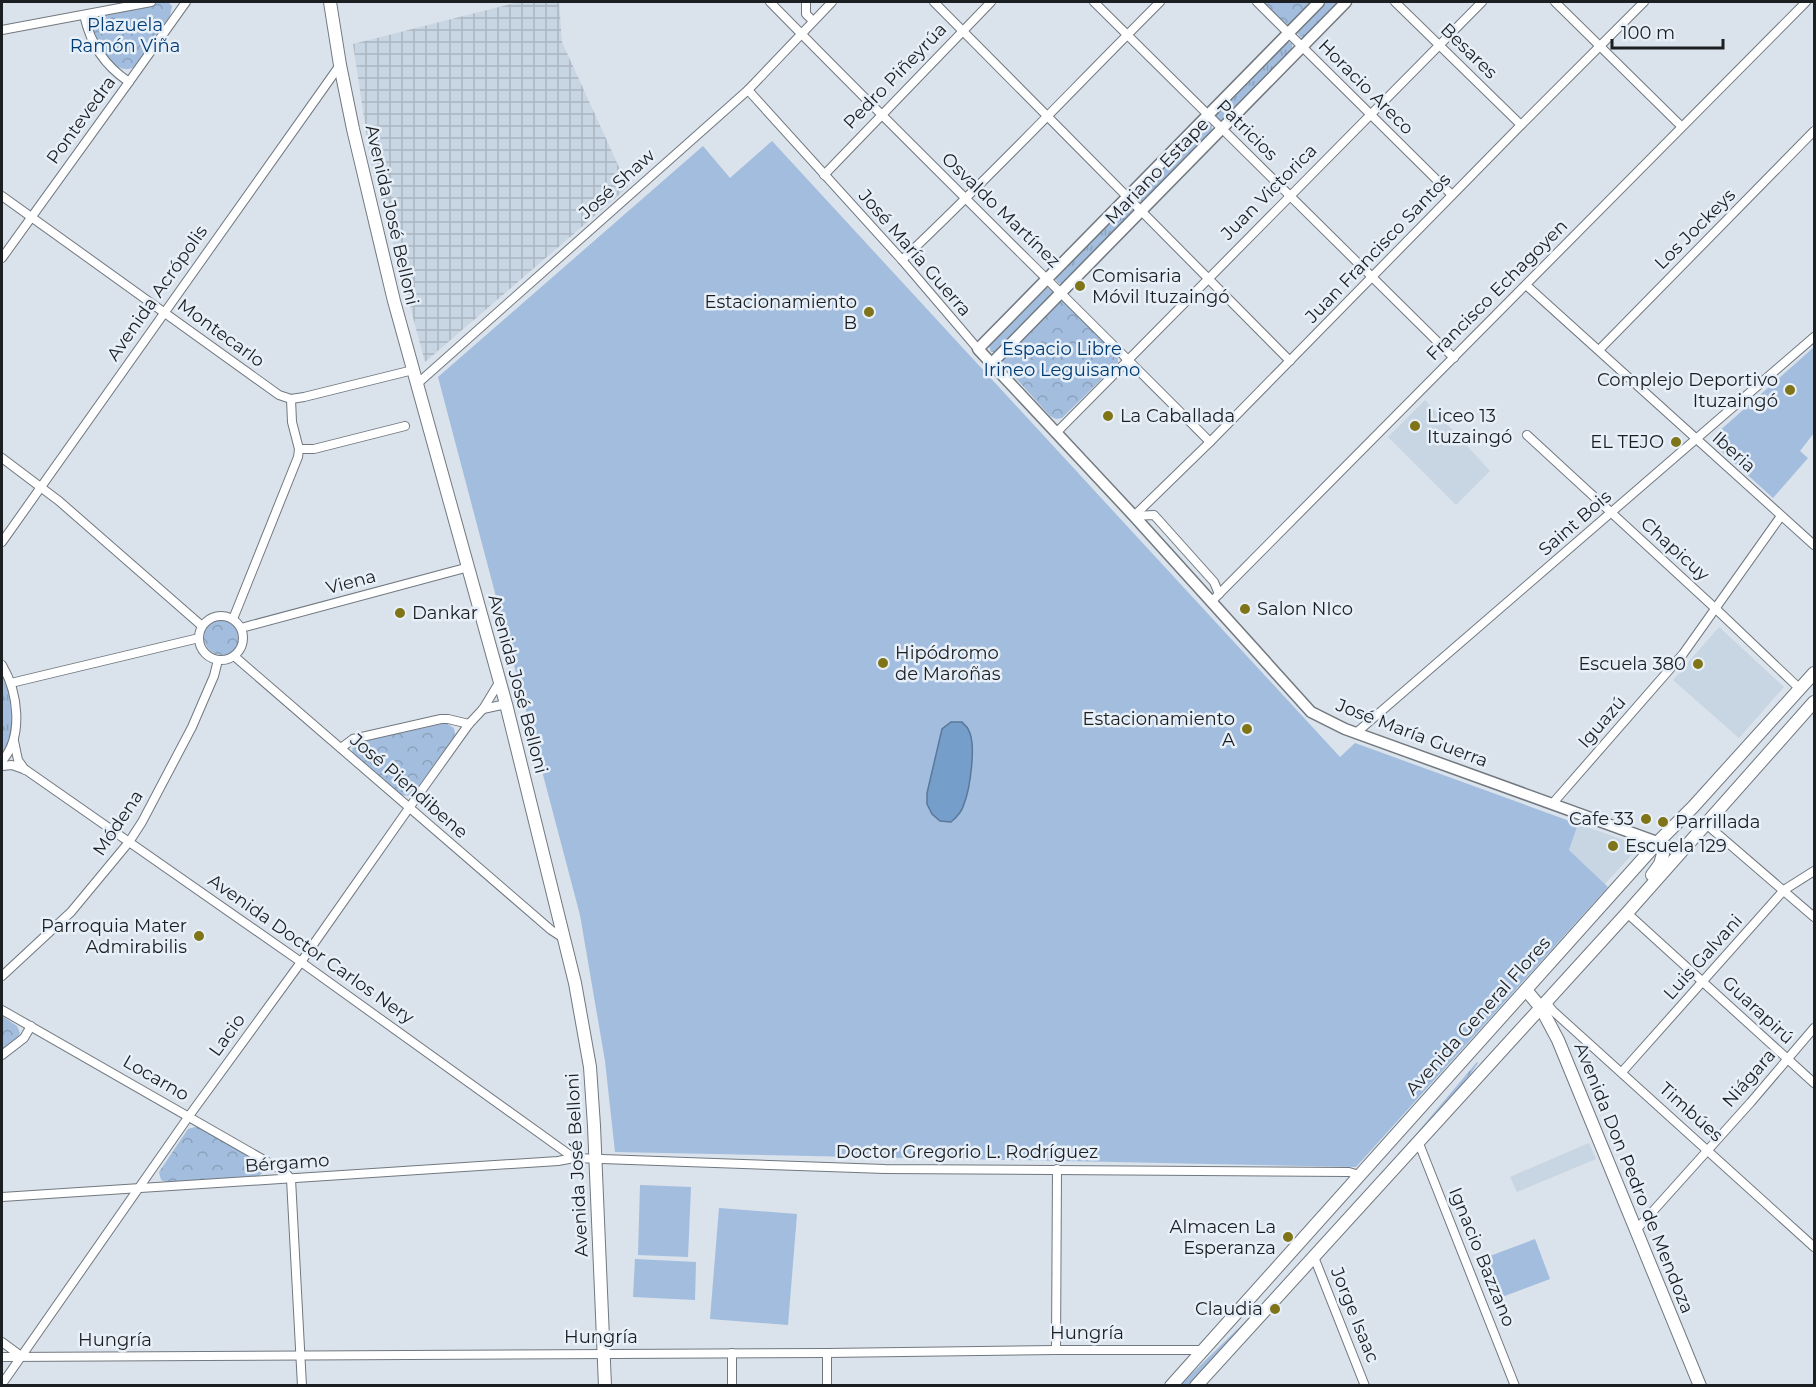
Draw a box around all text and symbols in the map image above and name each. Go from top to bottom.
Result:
scale bar [1612,12,1723,50]
park label: Plazuela Ramón Viña [70,14,180,57]
street label: Pedro Piñeyrúa [839,18,951,134]
street label: Besares [1436,19,1502,84]
text: 100 m [1621,22,1675,44]
street label: Horacio Areco [1314,35,1418,139]
street label: Pontevedra [42,72,120,168]
street label: Patricios [1212,95,1282,165]
street label: Mariano Estape [1101,113,1214,229]
street label: Avenida José Belloni [361,123,423,307]
street label: Juan Victorica [1216,139,1322,245]
street label: José Shaw [574,144,659,224]
street label: Osvaldo Martínez [937,148,1065,272]
street label: Juan Francisco Santos [1300,168,1455,328]
street label: José María Guerra [853,184,976,321]
street label: Los Jockeys [1650,184,1740,274]
street label: Francisco Echagoyen [1422,215,1572,365]
street label: Avenida Acrópolis [102,221,212,365]
place label: Comisaria Móvil Ituzaingó [1092,265,1230,308]
marker: Comisaria Móvil Ituzaingó [1073,279,1087,293]
place label: Estacionamiento B [705,291,857,334]
street label: Montecarlo [173,294,269,372]
marker: Estacionamiento B [862,305,876,319]
park label: Espacio Libre Irineo Leguisamo [984,338,1140,381]
place label: Complejo Deportivo Ituzaingó [1597,369,1778,412]
marker: Complejo Deportivo Ituzaingó [1783,383,1797,397]
place label: La Caballada [1120,405,1235,427]
place label: Liceo 13 Ituzaingó [1427,405,1512,448]
marker: La Caballada [1101,409,1115,423]
marker: Liceo 13 Ituzaingó [1408,419,1422,433]
street label: Iberia [1708,427,1760,477]
place label: EL TEJO [1590,431,1664,453]
marker: EL TEJO [1669,435,1683,449]
street label: Saint Bois [1534,485,1616,561]
street label: Chapicuy [1636,513,1714,586]
street label: Viena [324,565,378,599]
street label: Avenida José Belloni [484,592,552,776]
place label: Salon NIco [1257,598,1353,620]
place label: Dankar [412,602,478,624]
marker: Salon NIco [1238,602,1252,616]
marker: Dankar [393,606,407,620]
place label: Hipódromo de Maroñas [895,642,1001,685]
place label: Escuela 380 [1578,653,1686,675]
marker: Hipódromo de Maroñas [876,656,890,670]
marker: Escuela 380 [1691,657,1705,671]
street label: Iguazú [1573,691,1631,753]
street label: José María Guerra [1332,694,1491,772]
place label: Estacionamiento A [1083,708,1235,751]
marker: Estacionamiento A [1240,722,1254,736]
street label: José Piendibene [345,728,472,843]
street label: Módena [88,786,148,860]
place label: Cafe 33 [1569,808,1634,830]
place label: Parrillada [1675,811,1760,833]
marker: Cafe 33 [1639,812,1653,826]
marker: Parrillada [1656,815,1670,829]
place label: Escuela 129 [1625,835,1727,857]
marker: Escuela 129 [1606,839,1620,853]
street label: Avenida Doctor Carlos Nery [204,869,418,1029]
street label: Luis Galvani [1659,910,1747,1004]
place label: Parroquia Mater Admirabilis [41,915,187,958]
marker: Parroquia Mater Admirabilis [192,929,206,943]
street label: Avenida General Flores [1401,932,1555,1100]
street label: Guarapirú [1718,971,1798,1049]
street label: Lacio [204,1009,250,1061]
street label: Avenida Don Pedro de Mendoza [1569,1039,1699,1317]
street label: Niágara [1718,1044,1780,1112]
street label: Locarno [119,1050,193,1106]
street label: Avenida José Belloni [561,1072,593,1258]
street label: Timbúes [1655,1078,1728,1146]
street label: Doctor Gregorio L. Rodríguez [836,1141,1098,1163]
street label: Bérgamo [244,1149,330,1177]
street label: Ignacio Bazzano [1444,1184,1520,1330]
place label: Almacen La Esperanza [1170,1216,1276,1259]
marker: Almacen La Esperanza [1281,1230,1295,1244]
street label: Jorge Isaac [1326,1263,1384,1366]
place label: Claudia [1195,1298,1263,1320]
marker: Claudia [1268,1302,1282,1316]
street label: Hungría [1050,1322,1124,1344]
street label: Hungría [564,1326,638,1348]
street label: Hungría [78,1329,152,1351]

